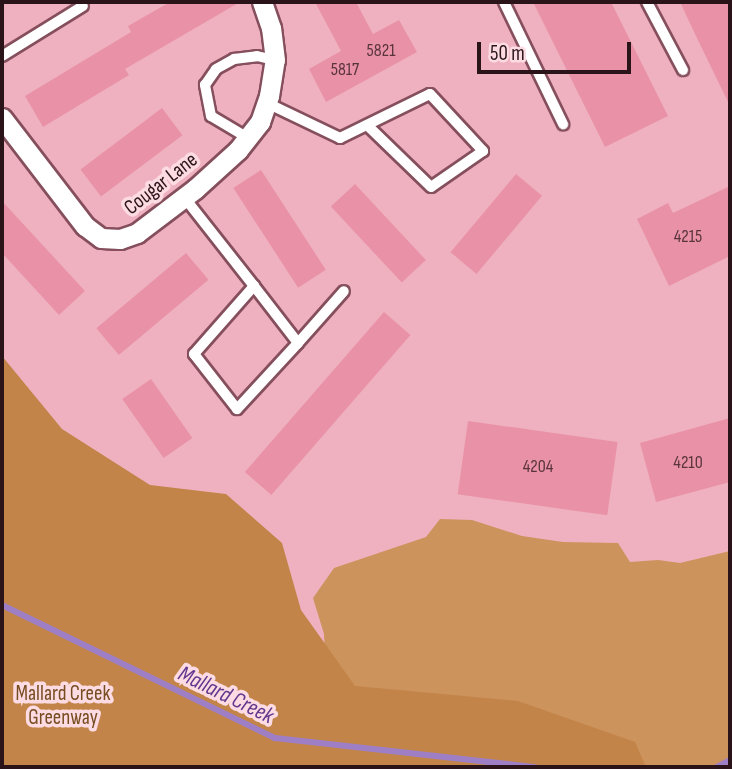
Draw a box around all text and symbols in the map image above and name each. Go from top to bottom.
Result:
scale bar [480,28,634,72]
house number: 5821 [366,40,396,62]
text: 50 m [490,41,525,66]
house number: 5817 [331,59,359,81]
street label: Cougar Lane [119,147,203,221]
house number: 4215 [674,226,702,248]
house number: 4210 [673,452,703,474]
house number: 4204 [523,456,553,478]
water label: Mallard Creek [174,660,278,730]
park label: Mallard Creek Greenway [16,681,110,731]

